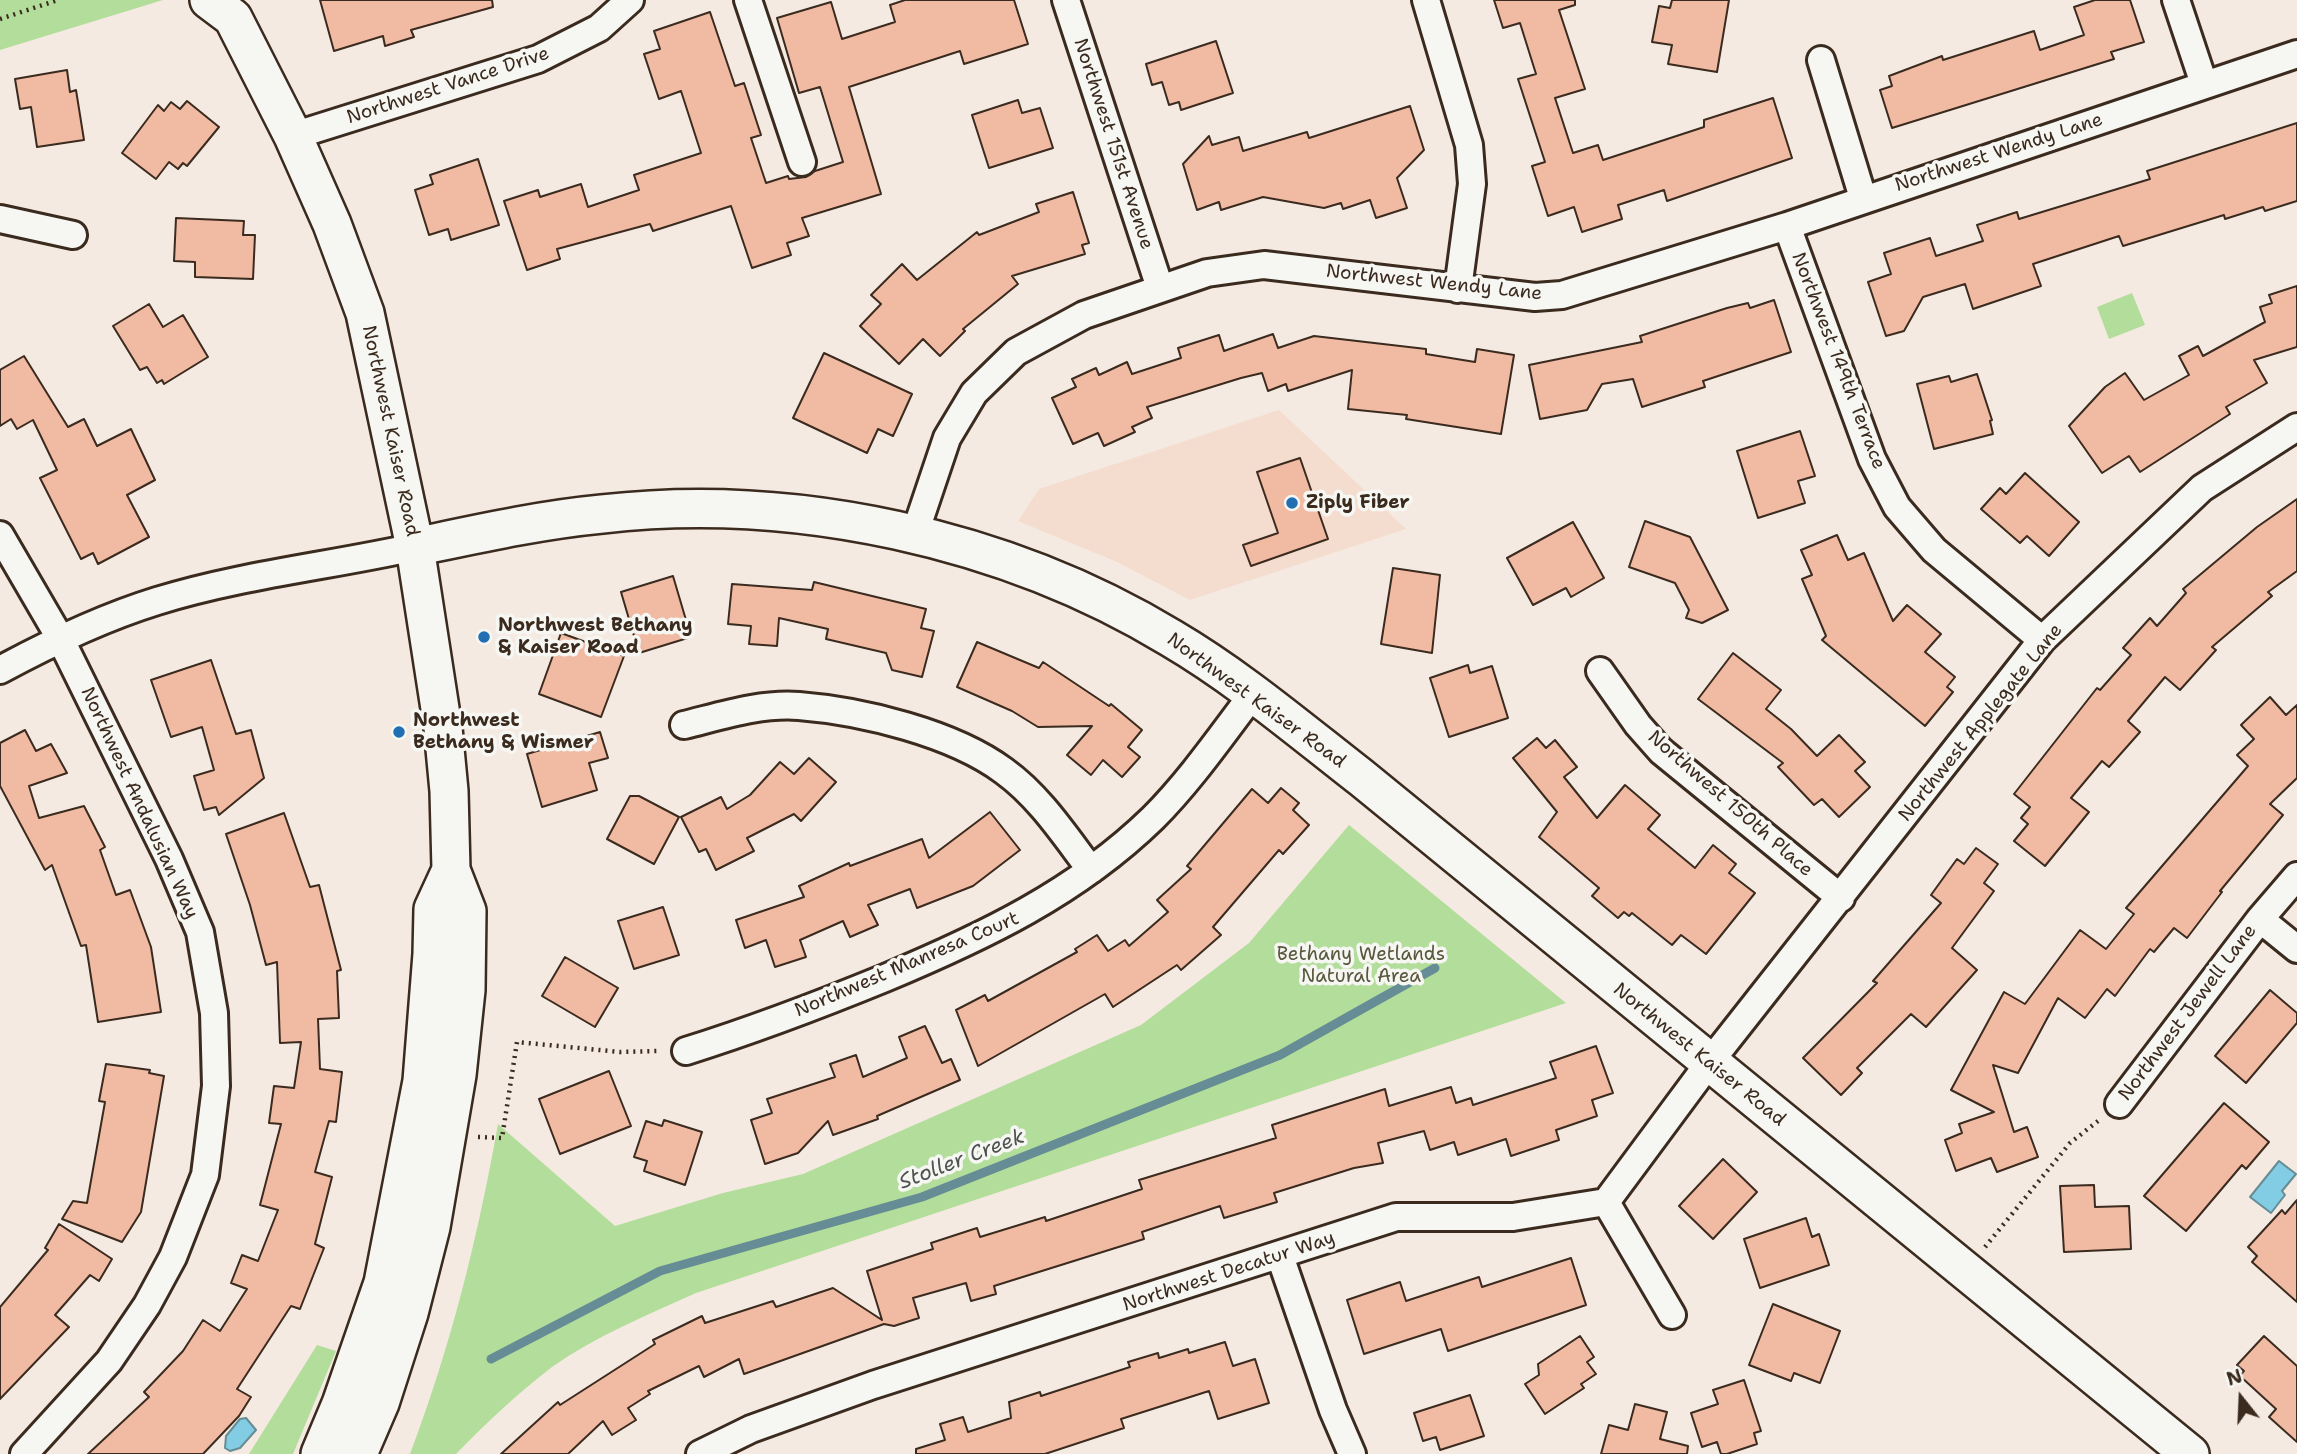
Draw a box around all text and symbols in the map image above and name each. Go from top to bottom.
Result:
street label: Northwest 151st Avenue [1068,36,1158,252]
street label: Northwest Vance Drive [344,42,552,130]
street label: Northwest Wendy Lane [1892,109,2106,197]
street label: Northwest 149th Terrace [1786,249,1890,473]
street label: Northwest Wendy Lane [1325,260,1543,306]
street label: Northwest Kaiser Road [356,323,424,539]
place label: Ziply Fiber [1306,492,1410,514]
marker: Ziply Fiber [1284,495,1300,511]
place label: Northwest Bethany & Kaiser Road [498,615,693,659]
street label: Northwest Applegate Lane [1894,620,2068,826]
marker: Northwest Bethany & Kaiser Road [476,629,492,645]
street label: Northwest Kaiser Road [1162,629,1350,773]
street label: Northwest Andalusian Way [75,684,203,922]
place label: Northwest Bethany & Wismer [413,710,594,754]
marker: Northwest Bethany & Wismer [391,724,407,740]
street label: Northwest 150th Place [1643,726,1817,882]
street label: Northwest Manresa Court [791,907,1023,1023]
street label: Northwest Jewell Lane [2114,920,2262,1106]
park label: Bethany Wetlands Natural Area [1277,944,1445,988]
street label: Northwest Kaiser Road [1608,978,1790,1132]
water label: Stoller Creek [896,1124,1028,1196]
street label: Northwest Decatur Way [1120,1227,1338,1317]
north arrow [2206,1363,2276,1433]
text: N [2223,1363,2245,1392]

